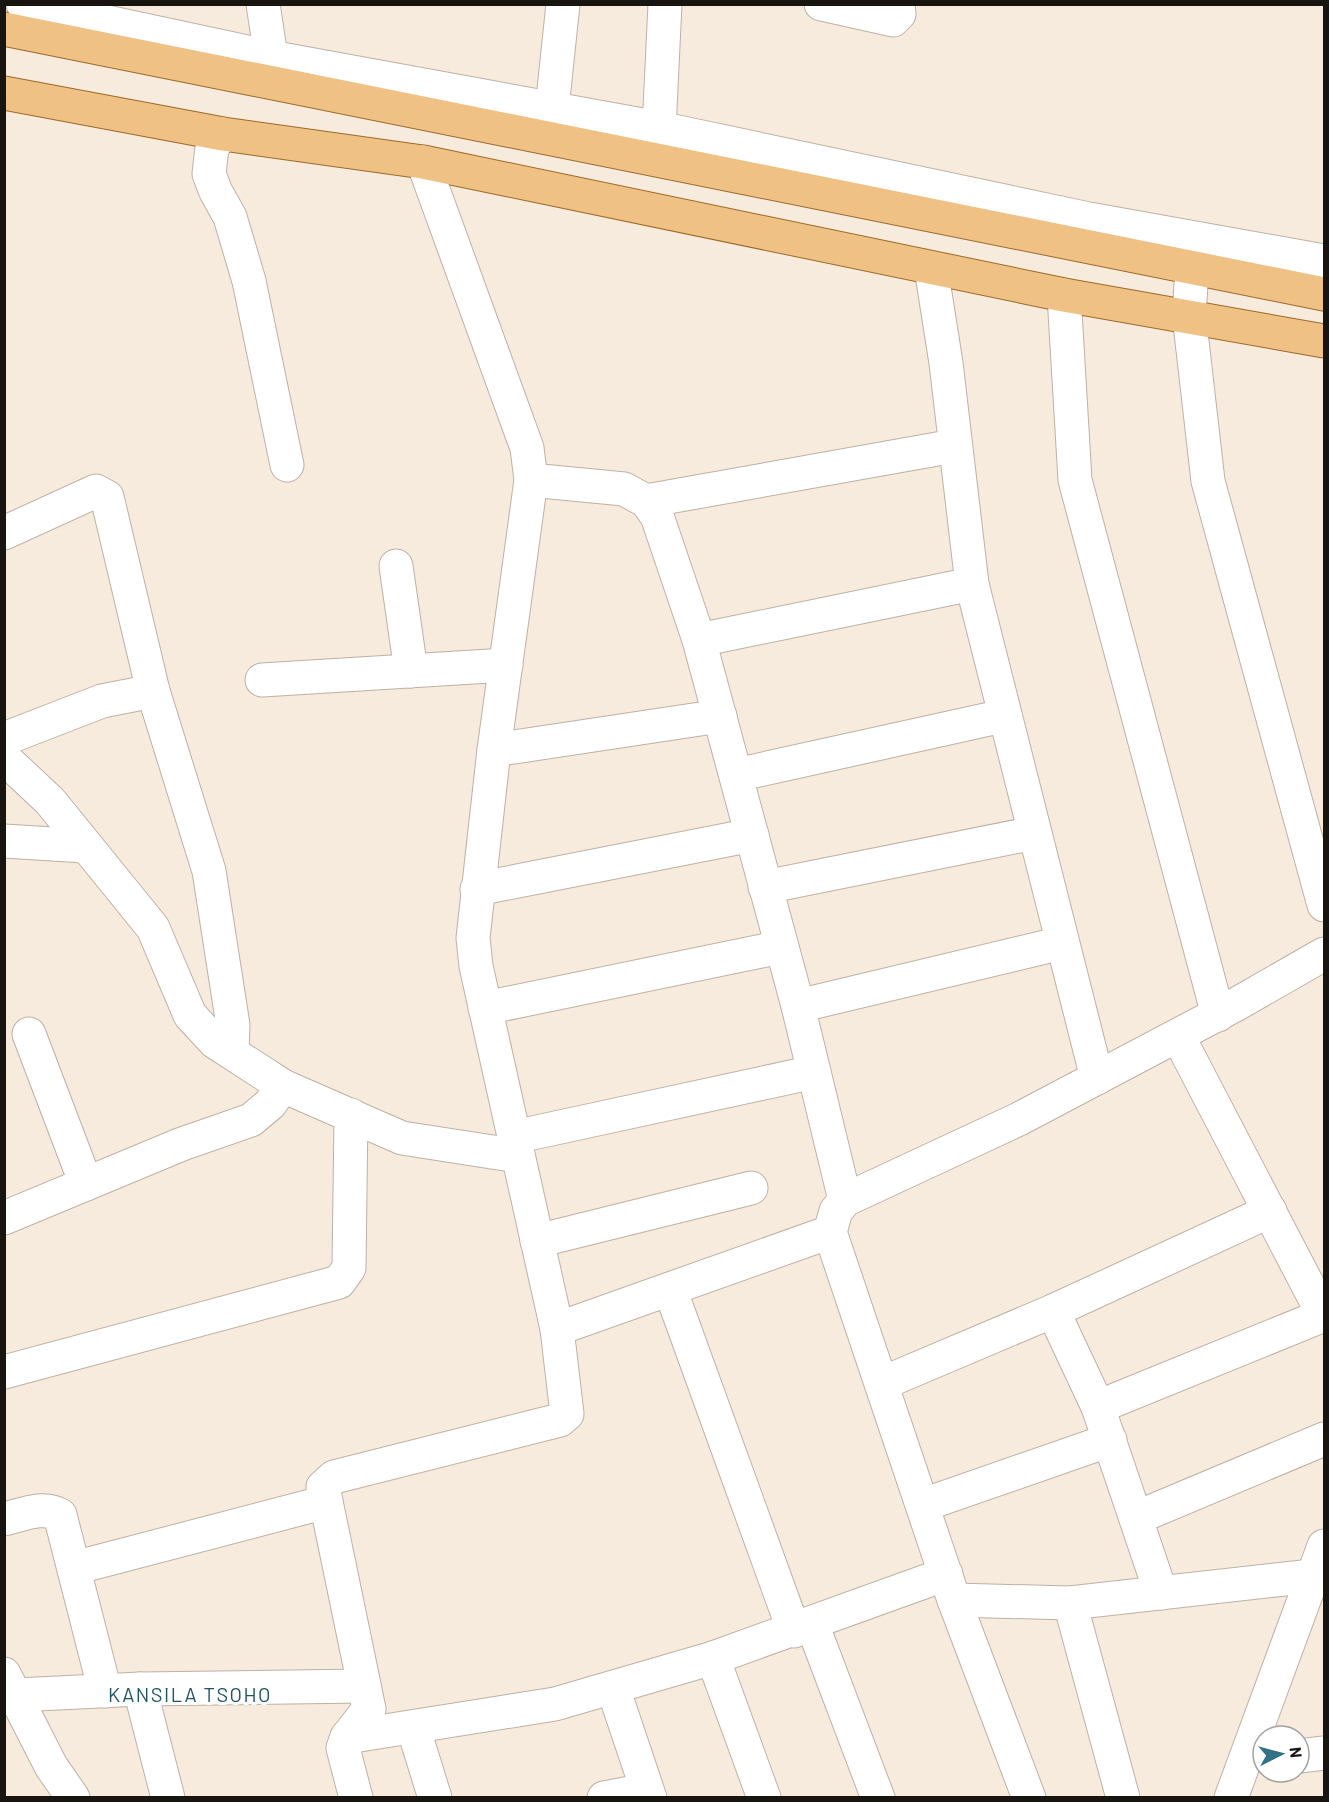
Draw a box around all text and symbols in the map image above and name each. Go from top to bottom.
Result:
district label: KANSILA TSOHO [108,1682,272,1706]
north arrow [1251,1724,1311,1784]
text: N [1286,1746,1306,1759]

